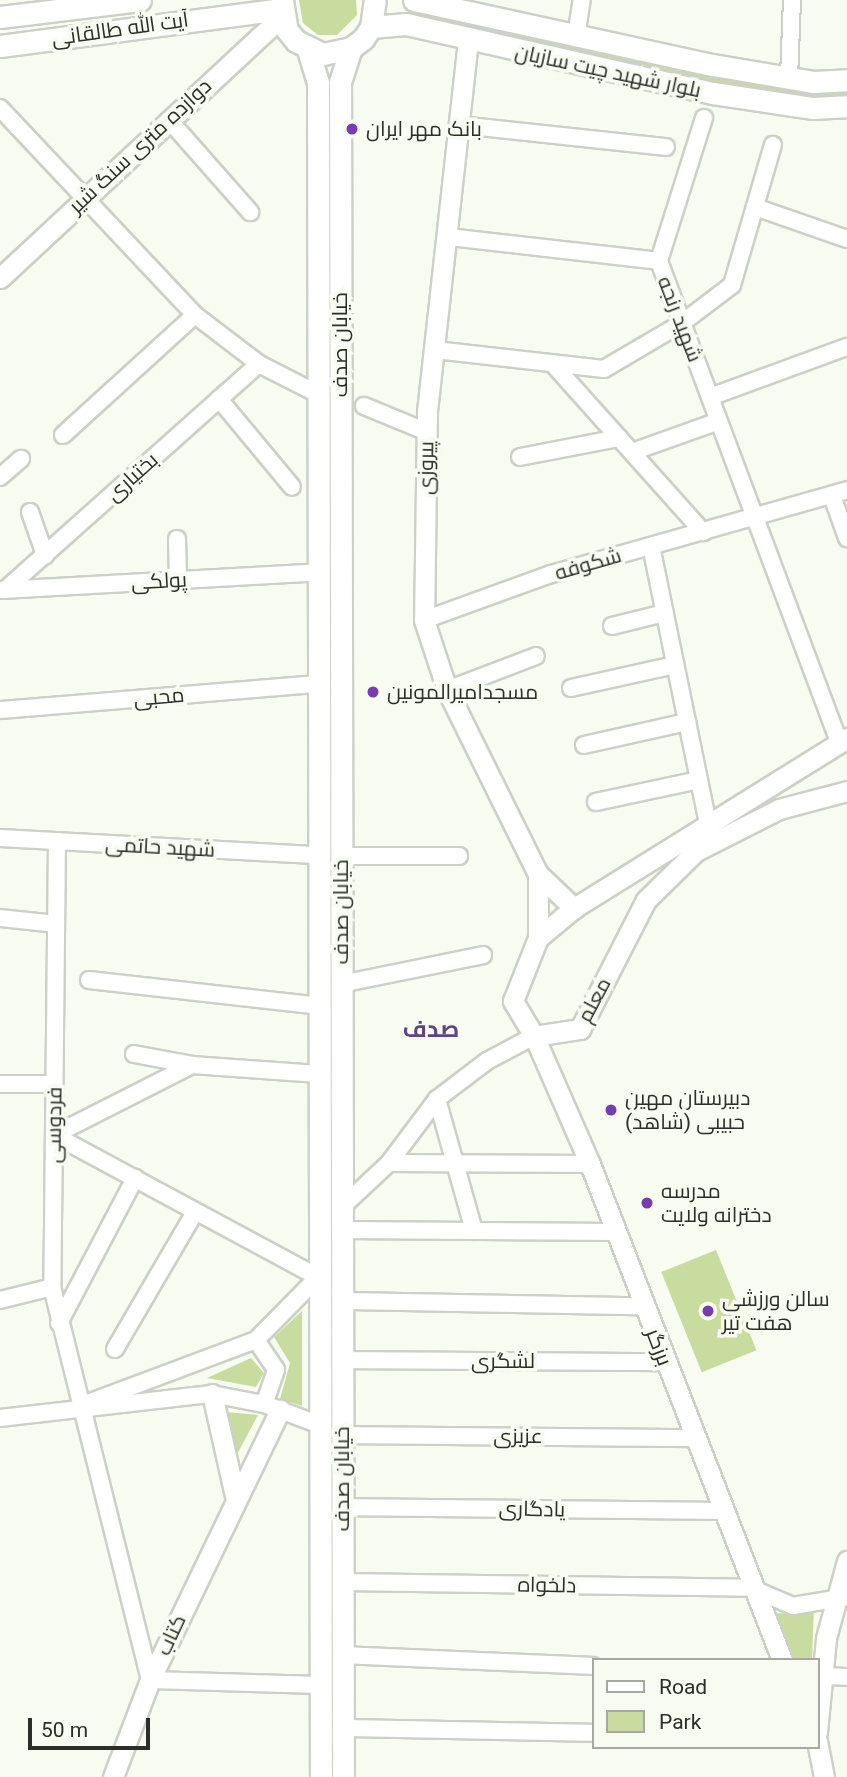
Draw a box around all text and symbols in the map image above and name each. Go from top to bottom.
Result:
street label: آیت الله طالقانی [50,7,190,51]
street label: بلوار شهید چیت سازیان [513,39,703,103]
street label: دوازده متری سنگ شیر [63,73,217,219]
place label: بانک مهر ایران [366,116,482,142]
marker: بانک مهر ایران [344,121,360,137]
street label: شهید رنجه [652,273,708,365]
street label: خیابان صدف [327,292,353,398]
street label: پیروزی [413,441,439,495]
street label: بختیاری [101,447,163,507]
street label: شکوفه [552,542,624,586]
street label: پولکی [130,567,188,595]
place label: مسجدامیرالمونین [387,679,538,705]
street label: محبی [133,682,185,712]
marker: مسجدامیرالمونین [365,684,381,700]
street label: شهید حاتمی [104,832,216,862]
street label: خیابان صدف [328,859,354,965]
street label: معلم [572,973,616,1027]
district label: صدف [403,1016,459,1044]
place label: دبیرستان مهین حبیبی (شاهد) [625,1085,750,1135]
street label: فردوسی [41,1087,67,1163]
marker: دبیرستان مهین حبیبی (شاهد) [603,1102,619,1118]
place label: مدرسه دخترانه ولایت [661,1178,772,1228]
marker: مدرسه دخترانه ولایت [639,1195,655,1211]
place label: سالن ورزشی هفت تیر [722,1286,830,1336]
marker: سالن ورزشی هفت تیر [700,1303,716,1319]
street label: برزگر [640,1325,678,1369]
street label: لشگری [471,1348,535,1374]
street label: عزیزی [493,1423,543,1449]
street label: خیابان صدف [329,1426,355,1532]
street label: یادگاری [498,1496,566,1522]
street label: دلخواه [517,1572,577,1598]
street label: کتاب [151,1611,191,1659]
legend [592,1658,819,1749]
text: Road [659,1675,707,1699]
scale bar [32,1704,154,1748]
text: Park [659,1710,701,1734]
text: 50 m [41,1718,88,1742]

